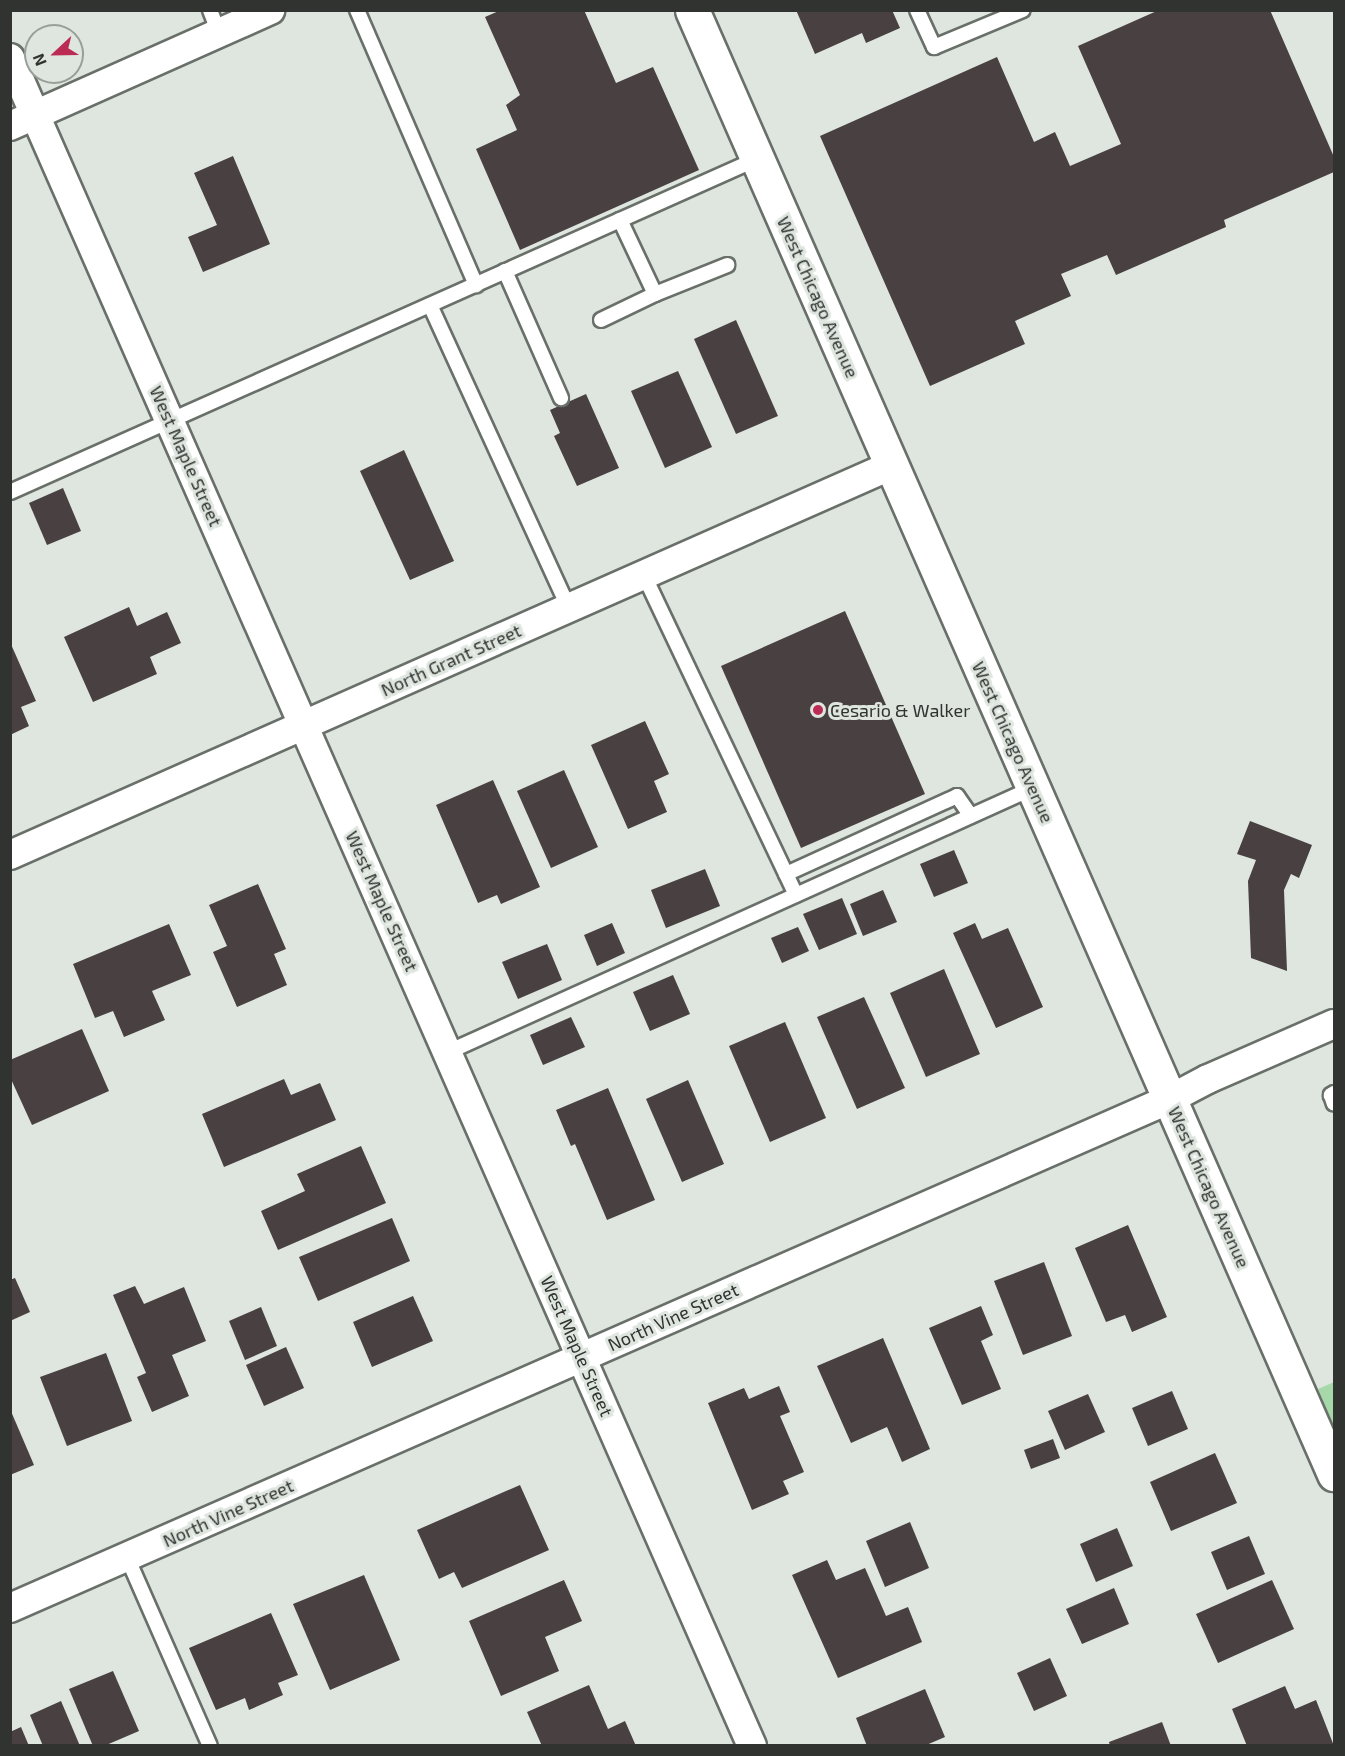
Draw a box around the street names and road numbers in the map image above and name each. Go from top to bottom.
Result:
street label: West Chicago Avenue [773,213,863,381]
street label: West Maple Street [145,382,227,530]
street label: North Grant Street [378,619,524,701]
street label: West Chicago Avenue [968,658,1058,826]
street label: West Maple Street [341,827,423,975]
street label: West Chicago Avenue [1164,1103,1254,1271]
street label: West Maple Street [536,1272,618,1420]
street label: North Vine Street [604,1278,742,1356]
street label: North Vine Street [159,1474,297,1552]

